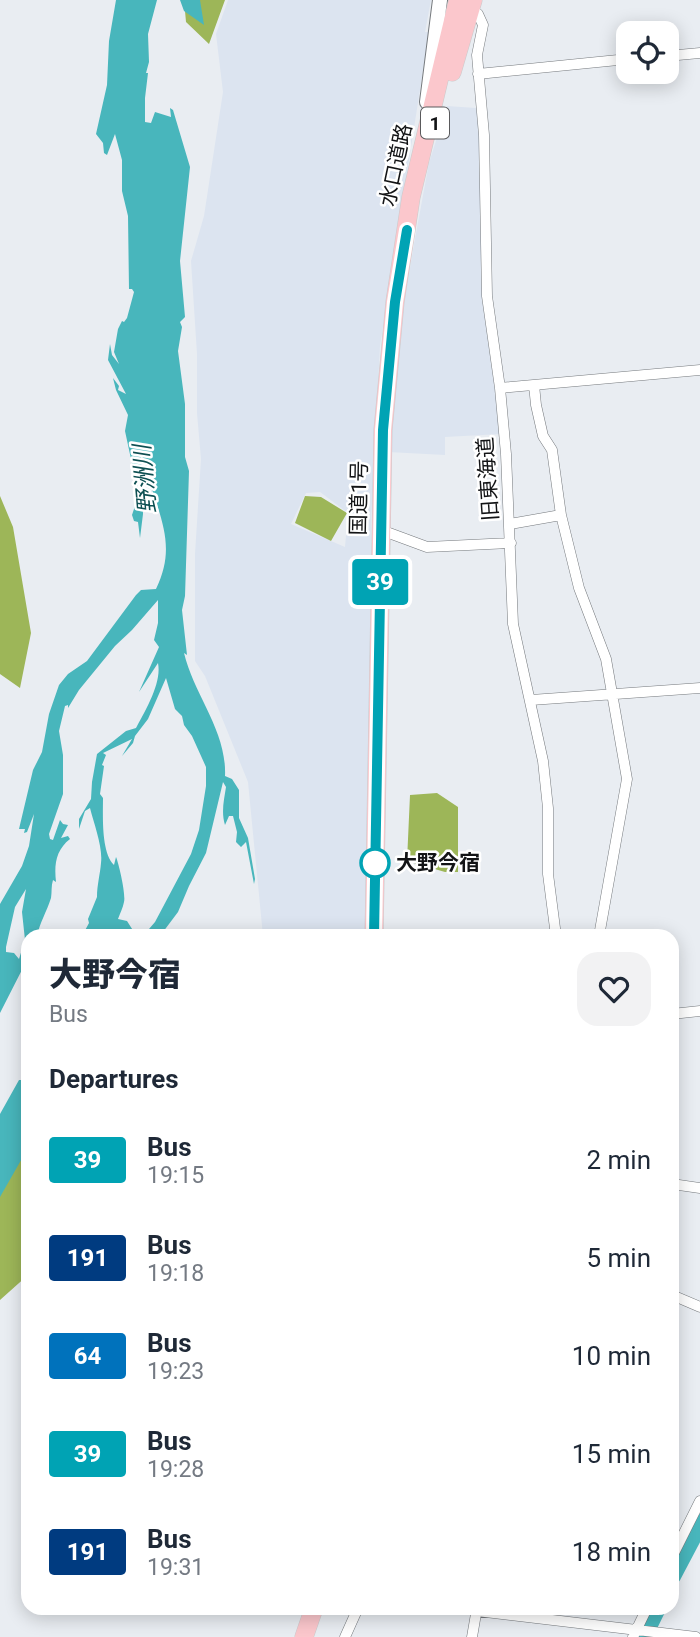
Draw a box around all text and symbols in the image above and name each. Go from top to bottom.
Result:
map controls [616,21,679,84]
button: locate [616,21,679,84]
road number: 1 [421,108,449,139]
street label: 水口道路 [376,121,416,209]
street label: 旧東海道 [473,436,503,522]
water label: 野洲川 [128,440,161,515]
street label: 国道1号 [346,460,372,536]
line badge: 39 [348,559,412,605]
text: 39 [366,568,394,596]
marker: 大野今宿 [360,848,390,878]
place label: 大野今宿 [396,851,480,875]
button: heart [577,952,651,1026]
text: 大野今宿 [49,955,181,994]
text: Bus [49,1001,88,1028]
text: Departures [49,1064,179,1094]
text: Bus [147,1132,192,1162]
text: 2 min [586,1145,651,1175]
text: 39 [74,1146,101,1174]
text: 19:15 [147,1162,204,1189]
text: Bus [147,1230,192,1260]
text: 5 min [586,1243,651,1273]
text: 191 [67,1244,108,1272]
text: 19:18 [147,1260,204,1287]
text: Bus [147,1328,192,1358]
text: 10 min [572,1341,651,1371]
text: 64 [74,1342,101,1370]
text: 19:23 [147,1358,204,1385]
text: Bus [147,1426,192,1456]
text: 15 min [572,1439,651,1469]
text: 39 [74,1440,101,1468]
text: 19:28 [147,1456,204,1483]
text: Bus [147,1524,192,1554]
text: 18 min [572,1537,651,1567]
text: 191 [67,1538,108,1566]
text: 19:31 [147,1554,204,1581]

